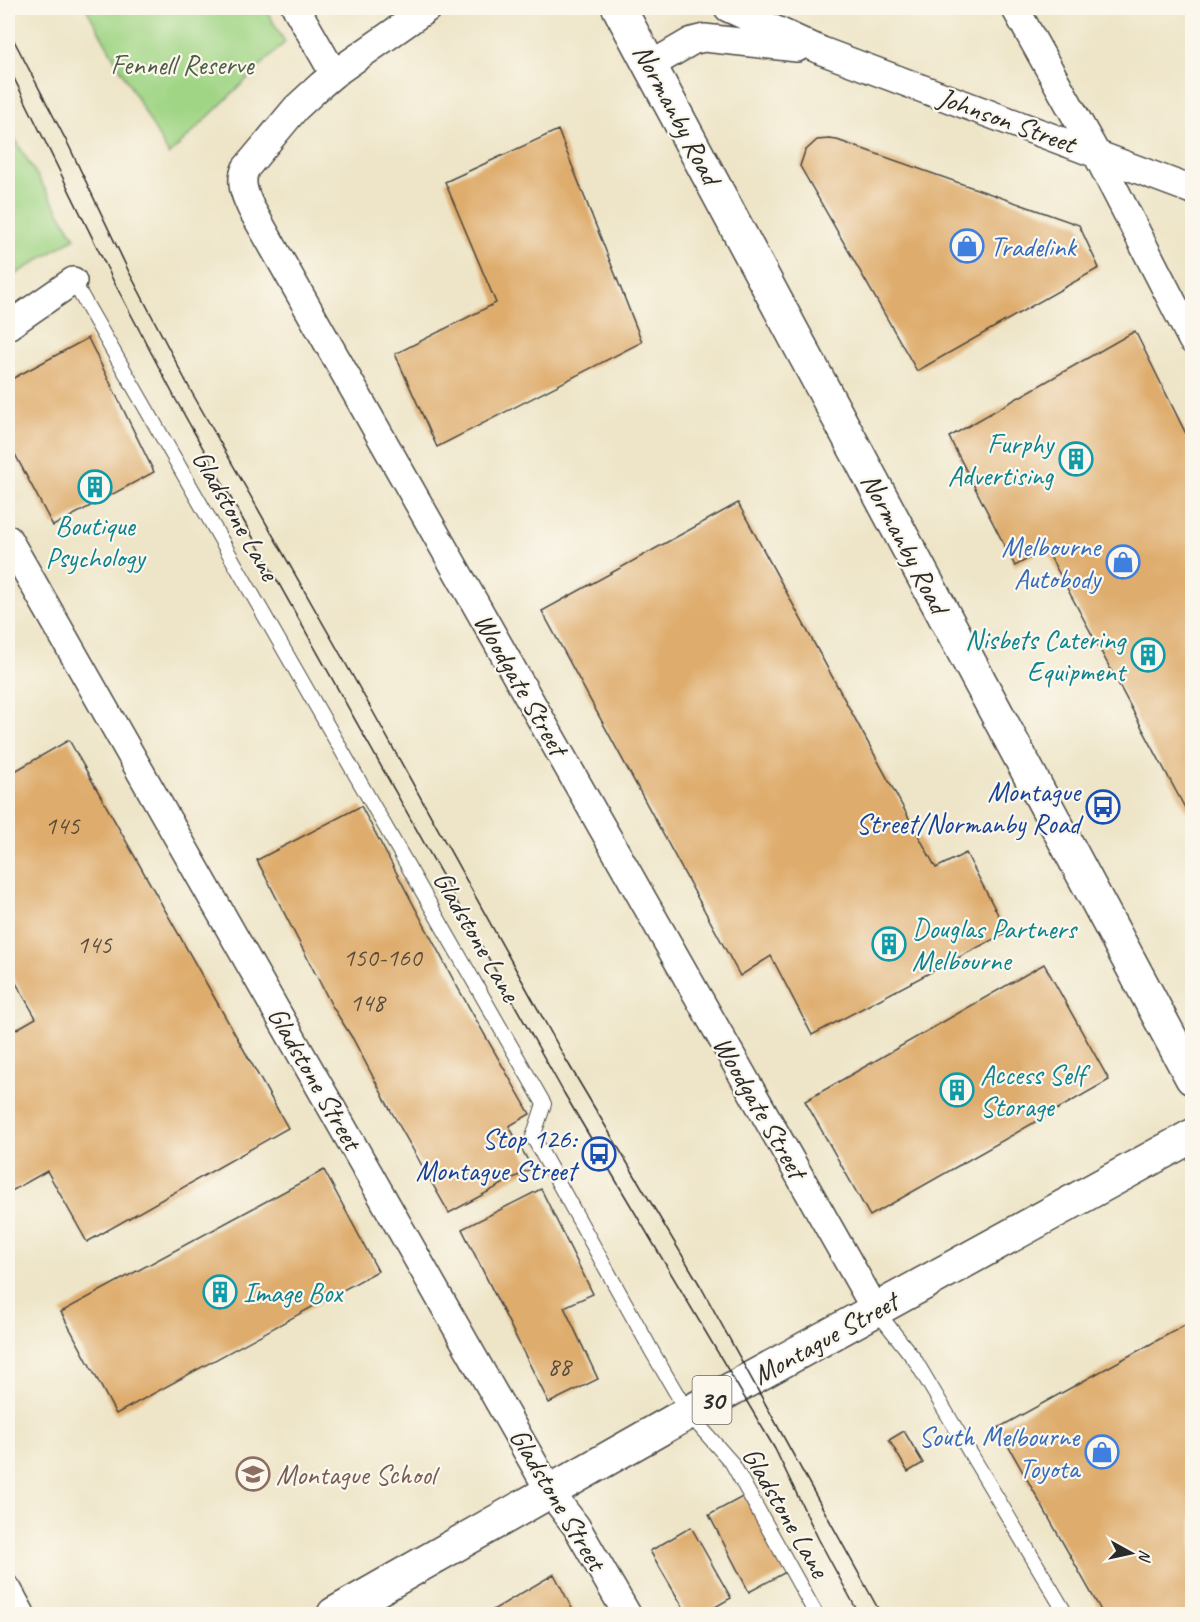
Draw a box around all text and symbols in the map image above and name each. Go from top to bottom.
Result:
street label: Normanby Road [625,38,730,194]
park label: Fennell Reserve [111,47,255,82]
street label: Johnson Street [932,78,1083,162]
shop icon: Tradelink [949,228,985,264]
place label: Tradelink [990,229,1077,264]
place label: Furphy Advertising [948,426,1055,493]
building icon: Furphy Advertising [1058,441,1094,477]
street label: Gladstone Lane [185,443,288,588]
street label: Normanby Road [853,467,958,623]
building icon: Boutique Psychology [77,469,113,505]
place label: Boutique Psychology [46,508,147,575]
place label: Melbourne Autobody [1002,529,1102,596]
shop icon: Melbourne Autobody [1105,544,1141,580]
street label: Woodgate Street [466,607,578,765]
place label: Nisbets Catering Equipment [965,622,1128,689]
building icon: Nisbets Catering Equipment [1130,637,1166,673]
place label: Montague Street/Normanby Road [856,774,1084,841]
bus stop icon: Montague Street/Normanby Road [1085,789,1121,825]
house number: 145 [44,809,81,842]
street label: Gladstone Lane [426,864,529,1009]
place label: Douglas Partners Melbourne [912,911,1078,978]
building icon: Douglas Partners Melbourne [871,926,907,962]
house number: 145 [76,928,113,961]
house number: 150-160 [343,941,424,974]
house number: 148 [349,986,387,1019]
street label: Gladstone Street [260,1000,371,1158]
street label: Woodgate Street [705,1030,817,1188]
place label: Access Self Storage [980,1057,1091,1124]
building icon: Access Self Storage [939,1072,975,1108]
place label: Stop 126: Montague Street [416,1121,580,1188]
bus stop icon: Stop 126: Montague Street [581,1136,617,1172]
building icon: Image Box [202,1274,238,1310]
place label: Image Box [243,1275,344,1310]
street label: Montague Street [746,1282,907,1392]
house number: 88 [547,1350,573,1383]
road number: 30 [692,1376,732,1424]
place label: South Melbourne Toyota [918,1419,1082,1486]
street label: Gladstone Street [502,1422,615,1579]
shop icon: South Melbourne Toyota [1084,1434,1120,1470]
street label: Gladstone Lane [735,1440,838,1585]
school or university icon: Montague School [235,1456,271,1492]
place label: Montague School [276,1457,441,1492]
north arrow [1101,1523,1161,1583]
text: N [1134,1549,1155,1564]

